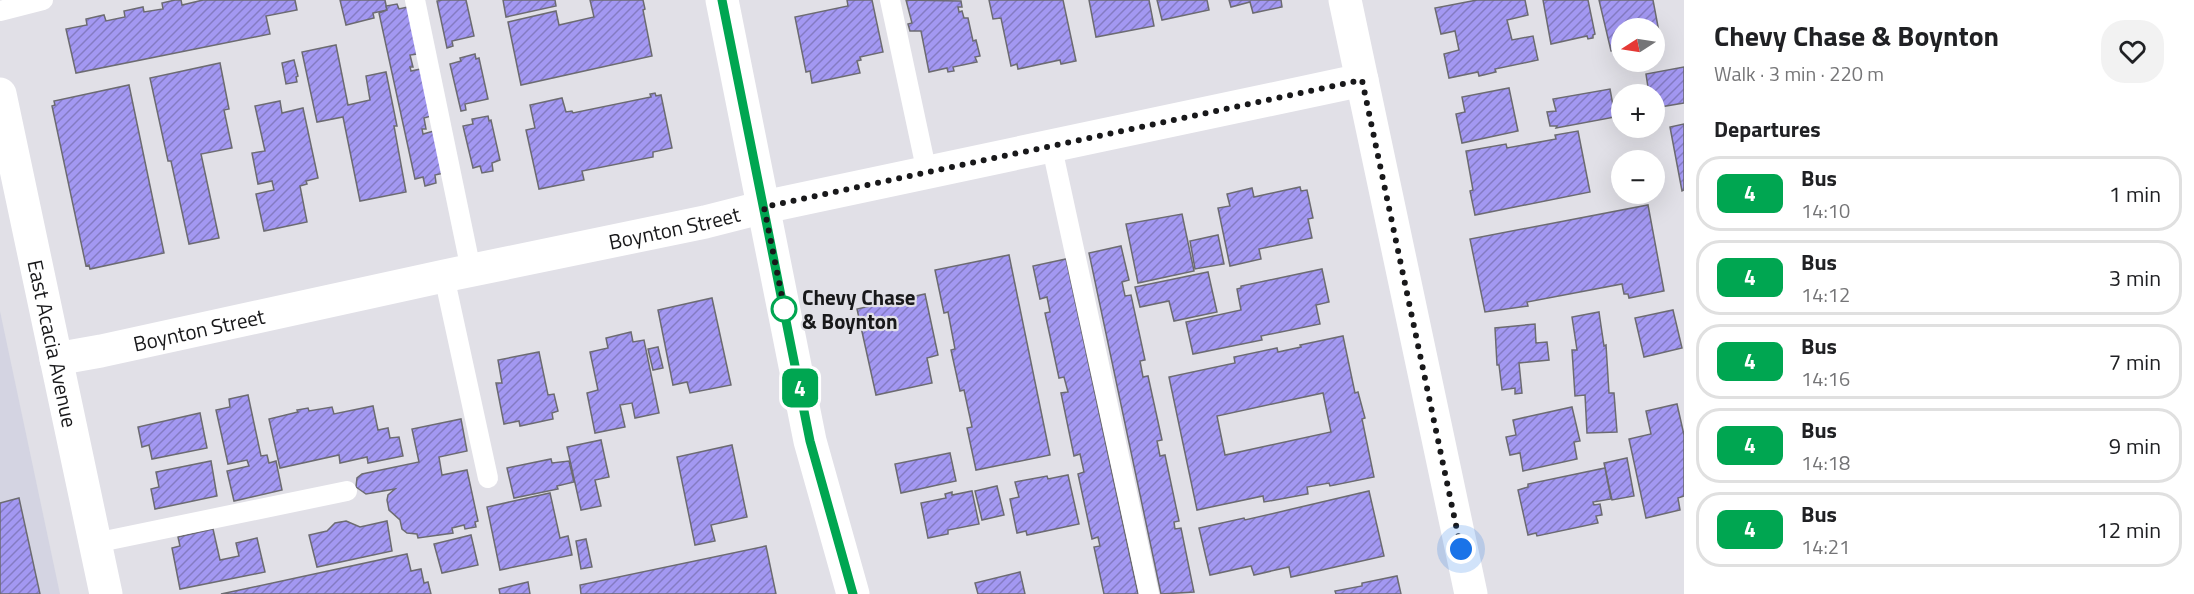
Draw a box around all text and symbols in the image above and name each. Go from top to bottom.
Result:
text: Chevy Chase & Boynton [1714,14,1999,57]
north arrow [1611,18,1665,72]
map controls [1611,18,1665,204]
button: heart [2101,20,2164,83]
text: Walk · 3 min · 220 m [1714,58,1884,89]
button: + [1611,84,1665,138]
text: Departures [1714,112,1821,146]
button: − [1611,150,1665,204]
text: Bus [1801,161,1837,195]
text: 4 [1744,177,1756,209]
text: 1 min [2109,177,2161,211]
text: 14:10 [1801,195,1850,226]
street label: Boynton Street [606,198,744,258]
text: Bus [1801,245,1837,279]
street label: East Acacia Avenue [20,257,86,430]
text: 4 [1744,261,1756,293]
text: 3 min [2109,261,2161,295]
text: 14:12 [1801,279,1850,310]
place label: Chevy Chase & Boynton [802,281,916,337]
marker: Chevy Chase & Boynton [771,296,797,322]
street label: Boynton Street [130,300,268,359]
text: Bus [1801,329,1837,363]
text: 4 [1744,345,1756,377]
text: 7 min [2109,345,2161,379]
text: 14:16 [1801,363,1850,394]
line badge: 4 [780,368,820,408]
text: 4 [794,372,806,404]
text: Bus [1801,413,1837,447]
text: 4 [1744,429,1756,461]
text: 9 min [2109,429,2161,463]
text: 14:18 [1801,447,1850,478]
text: Bus [1801,497,1837,531]
text: 4 [1744,513,1756,545]
text: 12 min [2096,513,2161,547]
text: 14:21 [1801,531,1850,562]
your location [1446,534,1476,564]

